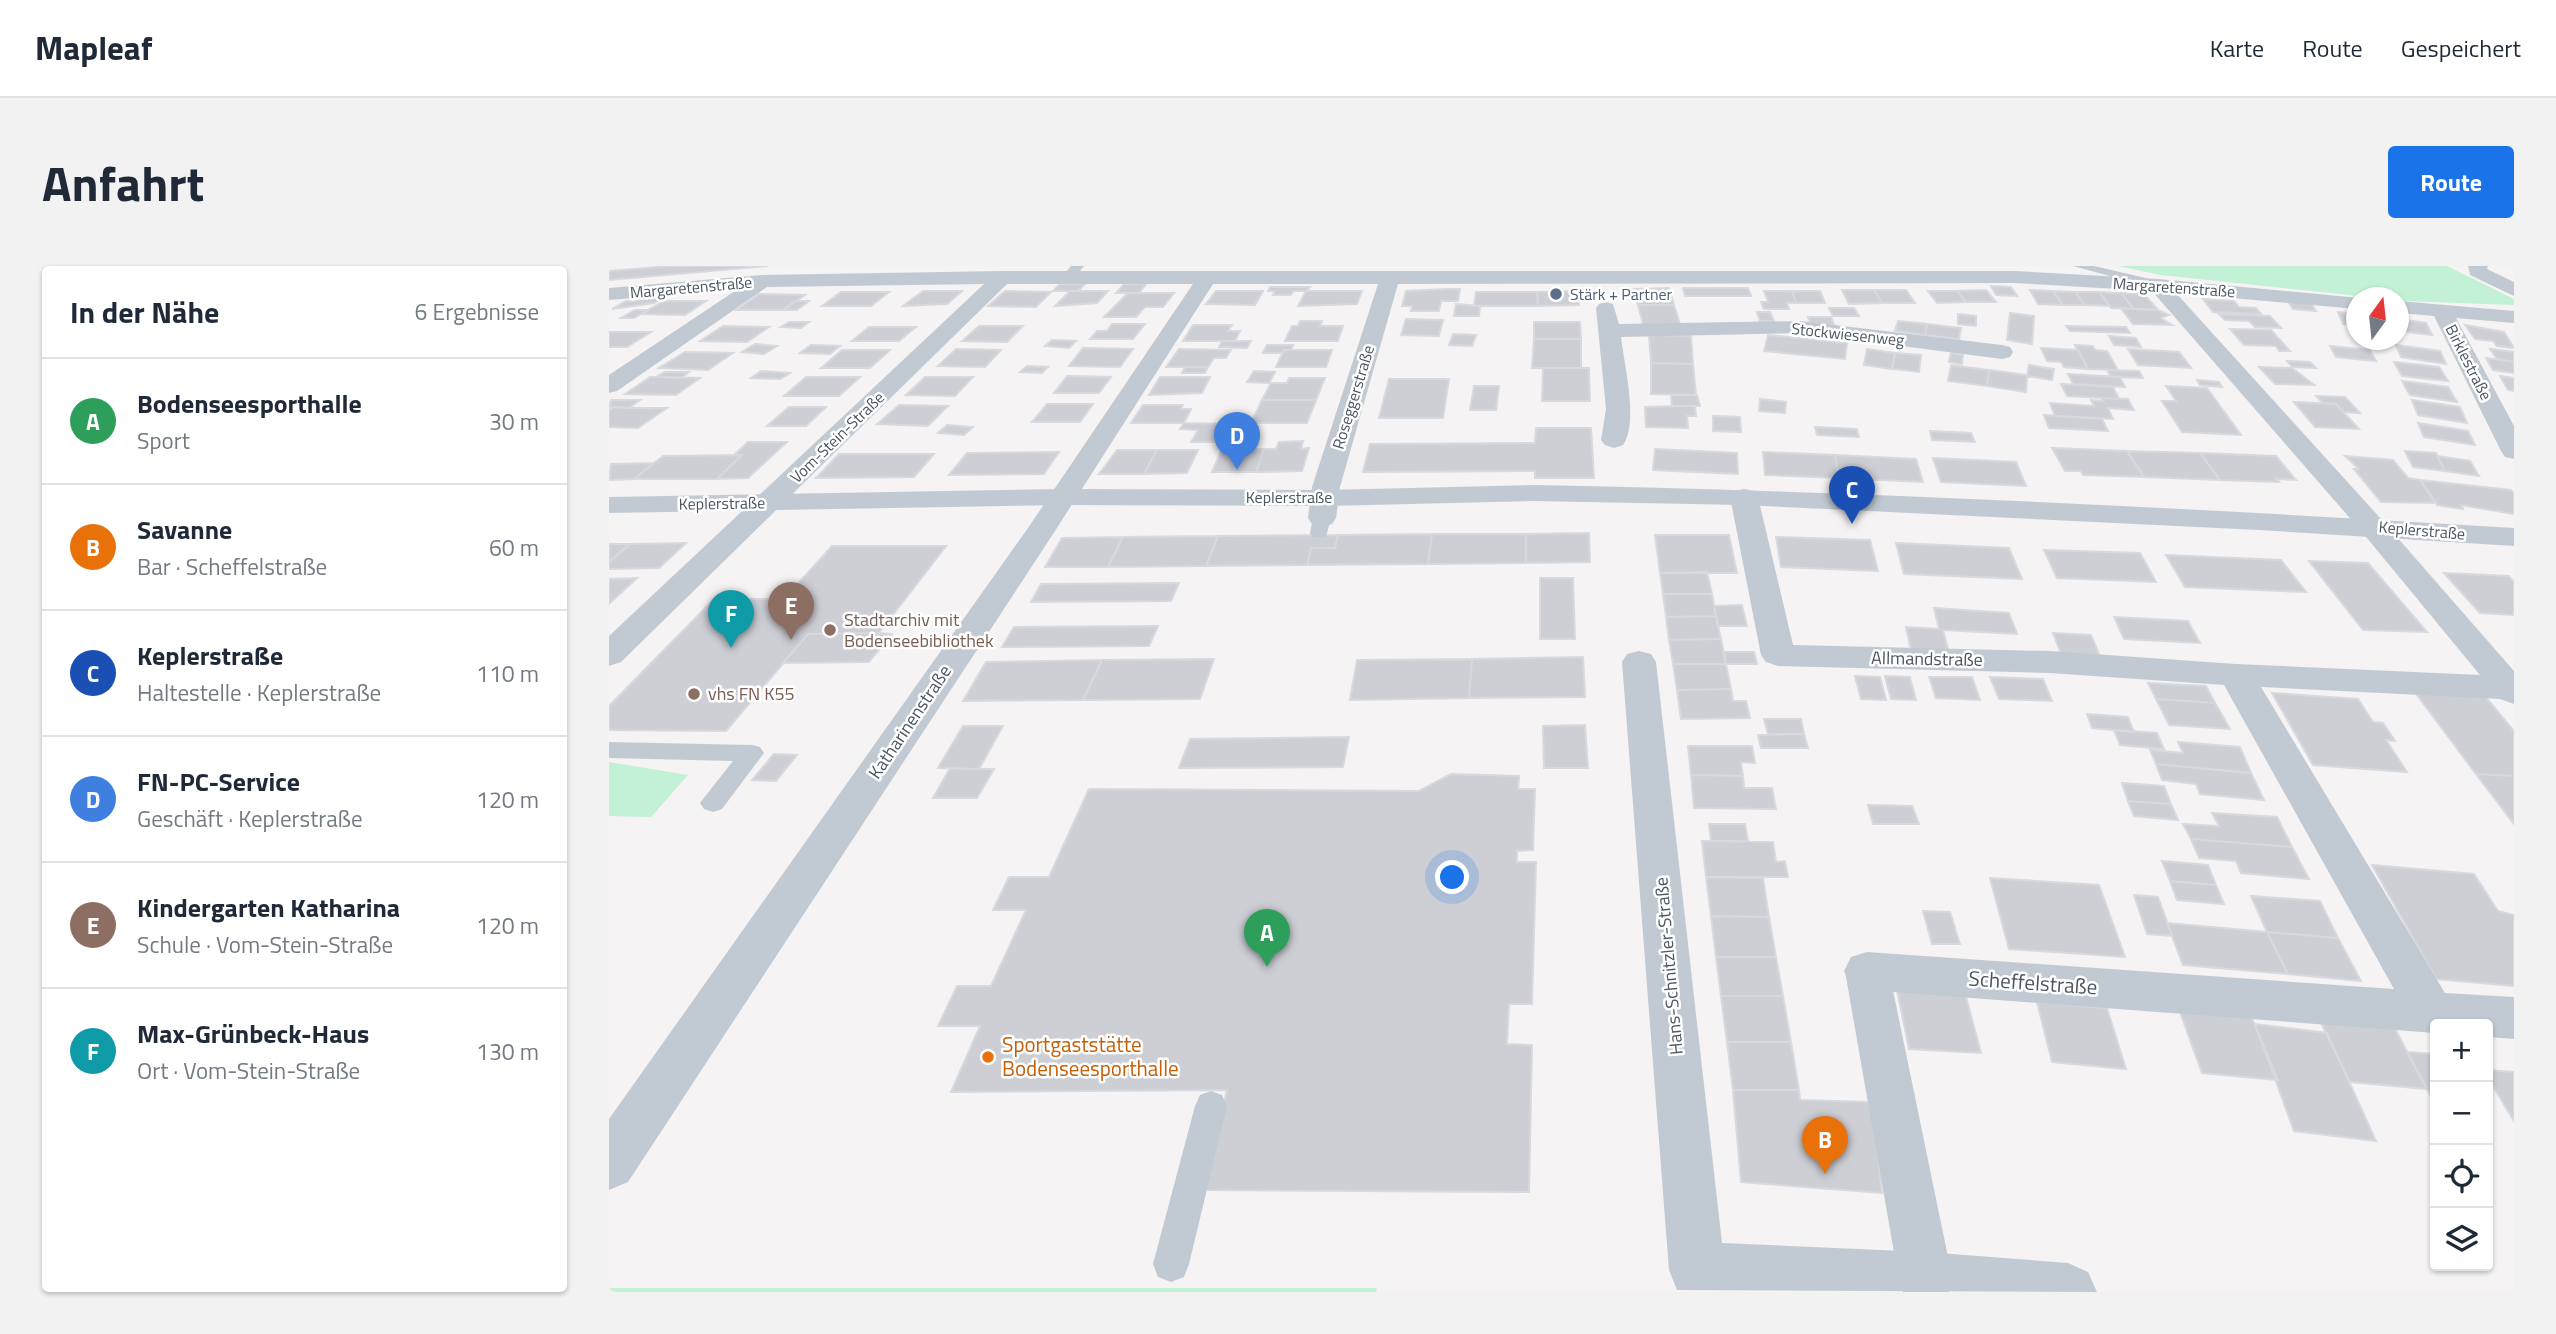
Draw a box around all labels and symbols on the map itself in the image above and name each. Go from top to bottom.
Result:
street label: Margaretenstraße [629,270,753,304]
street label: Margaretenstraße [2112,271,2236,303]
place label: Stärk + Partner [1570,282,1673,306]
marker: Stärk + Partner [1548,286,1564,302]
north arrow [2346,287,2409,350]
street label: Stockwiesenweg [1790,316,1906,352]
street label: Birklestraße [2440,320,2498,404]
street label: Roseggerstraße [1326,342,1380,452]
street label: Vom-Stein-Straße [784,386,890,488]
pin: D [1214,412,1260,470]
pin: C [1829,466,1875,524]
street label: Keplerstraße [1246,485,1332,509]
street label: Keplerstraße [679,490,765,516]
street label: Keplerstraße [2378,514,2466,546]
pin: E [768,582,814,640]
pin: F [708,590,754,648]
place label: Stadtarchiv mit Bodenseebibliothek [844,606,994,654]
marker: Stadtarchiv mit Bodenseebibliothek [822,622,838,638]
street label: Allmandstraße [1871,644,1983,673]
street label: Katharinenstraße [861,659,958,784]
place label: vhs FN K55 [708,680,795,707]
marker: vhs FN K55 [686,686,702,702]
your location [1435,860,1469,894]
street label: Hans-Schnitzler-Straße [1647,876,1690,1056]
pin: A [1244,909,1290,967]
street label: Scheffelstraße [1968,962,2099,1002]
place label: Sportgaststätte Bodenseesporthalle [1002,1028,1179,1084]
marker: Sportgaststätte Bodenseesporthalle [980,1049,996,1065]
pin: B [1802,1116,1848,1174]

